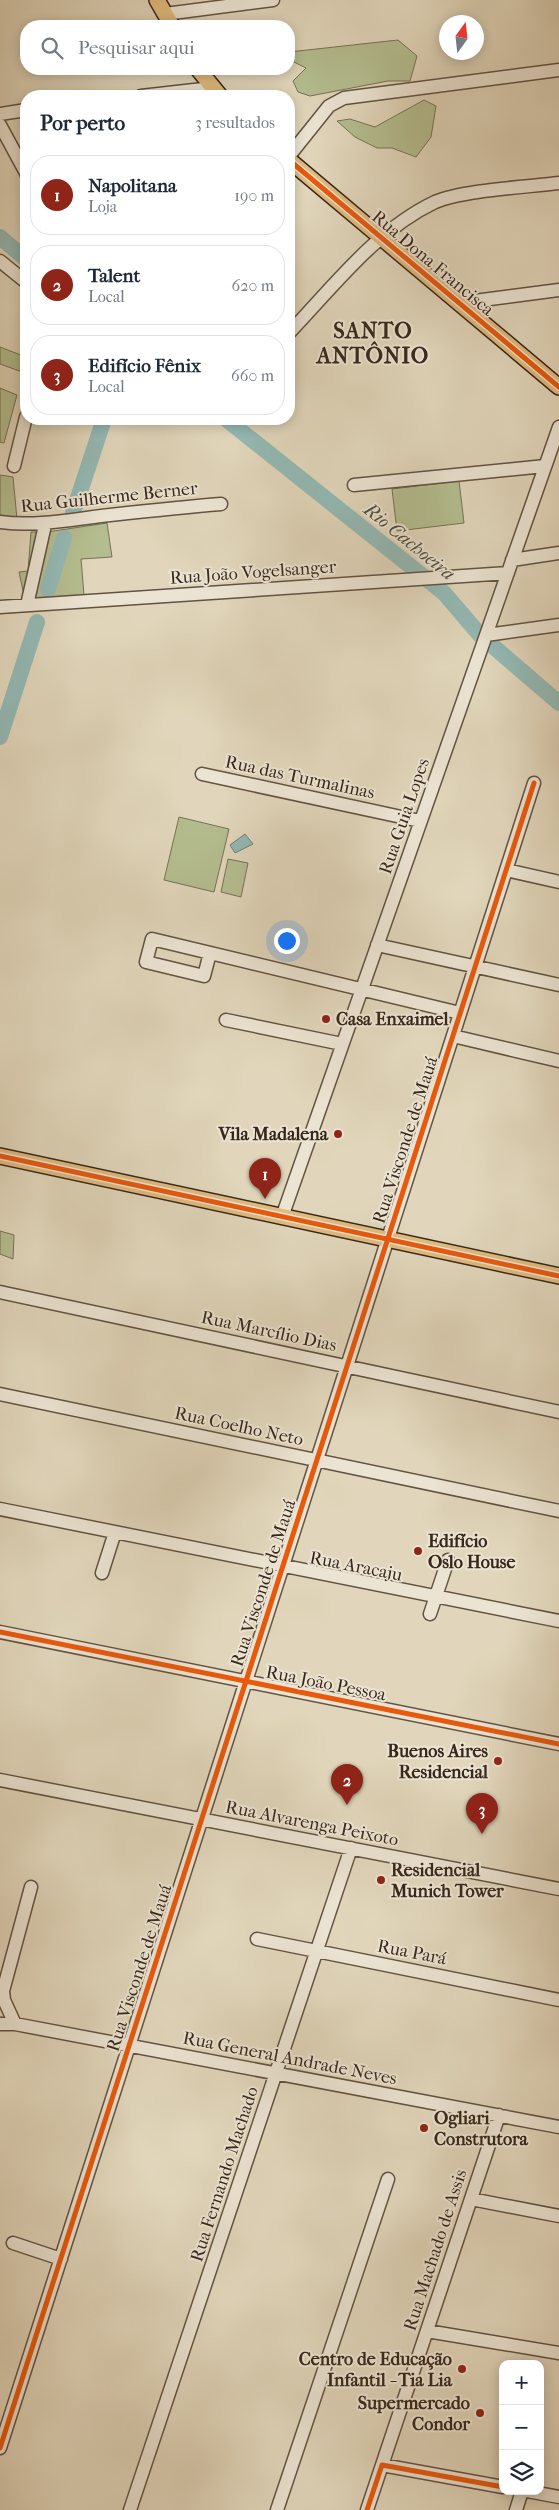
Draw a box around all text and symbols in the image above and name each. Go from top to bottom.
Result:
north arrow [439,15,484,60]
search box [20,20,295,75]
icon: search [38,34,66,62]
text: Pesquisar aqui [78,37,195,59]
text: Por perto [40,111,125,135]
text: 3 resultados [195,113,275,132]
text: Napolitana [88,175,177,197]
text: 1 [54,186,60,205]
text: 190 m [234,186,274,205]
text: Loja [88,197,117,216]
street label: Rua Dona Francisca [367,206,498,321]
text: Talent [88,265,140,287]
text: 2 [53,276,61,295]
text: 620 m [232,276,274,295]
text: Local [88,287,125,306]
district label: SANTO ANTÔNIO [315,318,429,369]
text: Edifício Fênix [88,355,201,377]
text: 3 [54,366,60,385]
text: 660 m [231,366,274,385]
text: Local [88,377,125,396]
street label: Rua Guilherme Berner [20,478,199,517]
water label: Rio Cachoeira [358,497,459,585]
street label: Rua João Vogelsanger [169,556,337,589]
street label: Rua das Turmalinas [223,751,377,804]
street label: Rua Guia Lopes [375,755,434,877]
your location [274,928,300,954]
place label: Casa Enxaimel [336,1009,449,1030]
marker: Casa Enxaimel [320,1013,332,1025]
street label: Rua Visconde de Mauá [369,1053,443,1226]
place label: Vila Madalena [217,1124,329,1145]
marker: Vila Madalena [332,1128,344,1140]
pin: 1 [249,1158,281,1199]
street label: Rua Marcílio Dias [199,1307,339,1356]
street label: Rua Coelho Neto [173,1403,305,1450]
street label: Rua Visconde de Mauá [227,1496,301,1669]
place label: Edifício Oslo House [428,1531,515,1573]
marker: Edifício Oslo House [412,1545,424,1557]
street label: Rua Aracaju [308,1547,404,1586]
street label: Rua João Pessoa [264,1662,388,1706]
place label: Buenos Aires Residencial [387,1741,489,1783]
marker: Buenos Aires Residencial [492,1755,504,1767]
pin: 2 [331,1764,363,1805]
pin: 3 [466,1793,498,1834]
street label: Rua Alvarenga Peixoto [224,1796,400,1851]
place label: Residencial Munich Tower [390,1860,504,1902]
marker: Residencial Munich Tower [375,1874,387,1886]
street label: Rua Visconde de Mauá [103,1881,177,2054]
street label: Rua Pará [375,1935,449,1970]
street label: Rua General Andrade Neves [181,2027,399,2090]
street label: Rua Fernando Machado [186,2084,263,2265]
place label: Ogliari Construtora [434,2108,529,2150]
marker: Ogliari Construtora [418,2122,430,2134]
street label: Rua Machado de Assis [399,2166,472,2334]
place label: Centro de Educação Infantil - Tia Lia [299,2349,453,2391]
map controls [499,2360,544,2495]
button: + [499,2360,544,2405]
marker: Centro de Educação Infantil - Tia Lia [456,2363,468,2375]
place label: Supermercado Condor [358,2393,470,2435]
button: − [499,2405,544,2450]
marker: Supermercado Condor [474,2407,486,2419]
button: layers [499,2450,544,2495]

